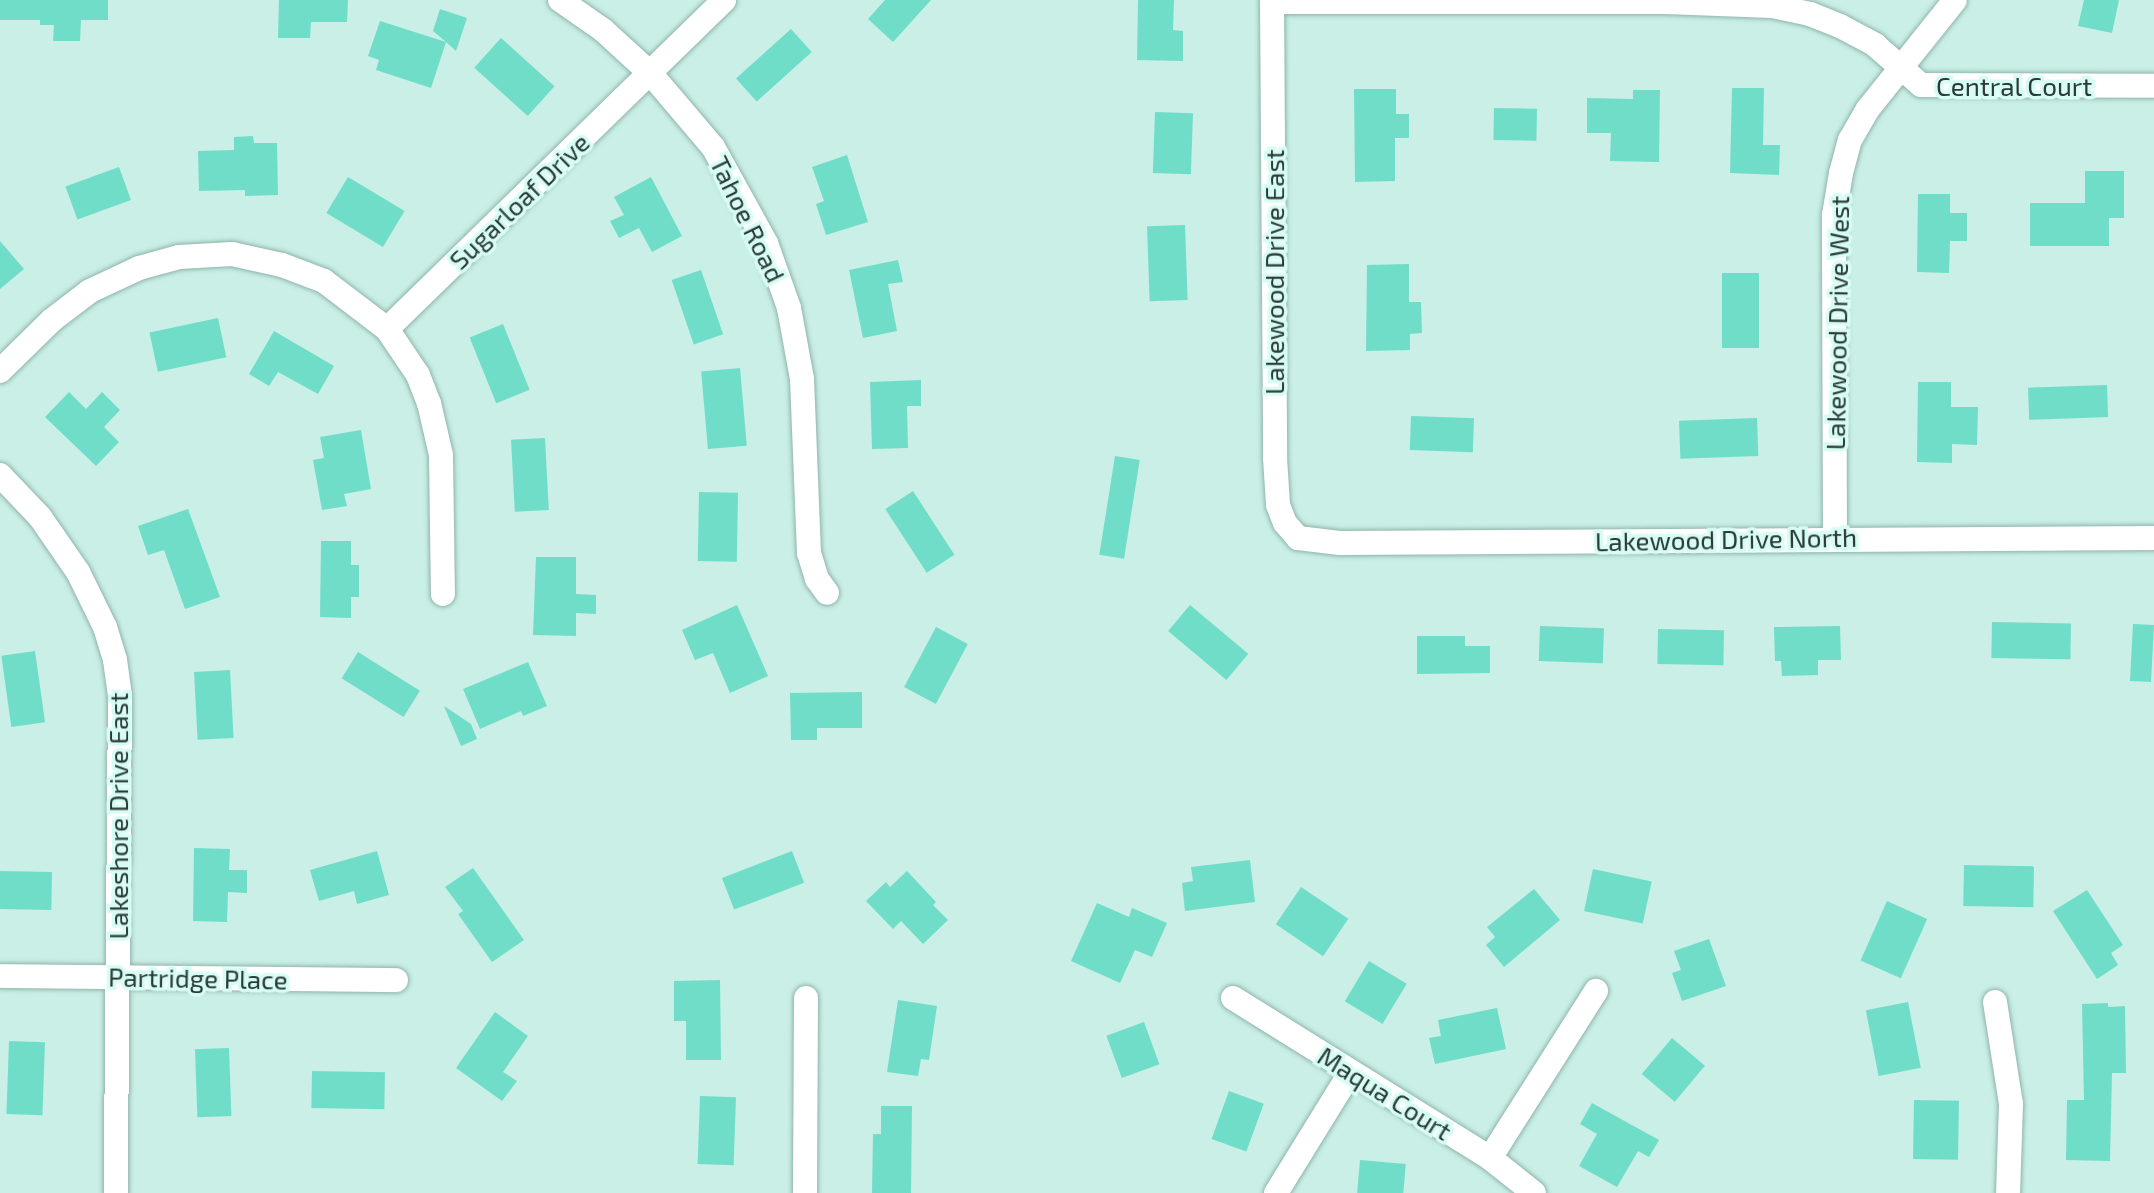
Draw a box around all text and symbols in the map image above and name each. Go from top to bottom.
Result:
street label: Central Court [1936,70,2092,102]
street label: Sugarloaf Drive [442,126,596,276]
street label: Lakewood Drive East [1258,149,1290,395]
street label: Tahoe Road [704,151,792,287]
street label: Lakewood Drive West [1819,195,1855,451]
street label: Lakewood Drive North [1595,521,1857,557]
street label: Lakeshore Drive East [102,693,134,939]
street label: Partridge Place [108,961,288,995]
street label: Maqua Court [1312,1040,1458,1146]

